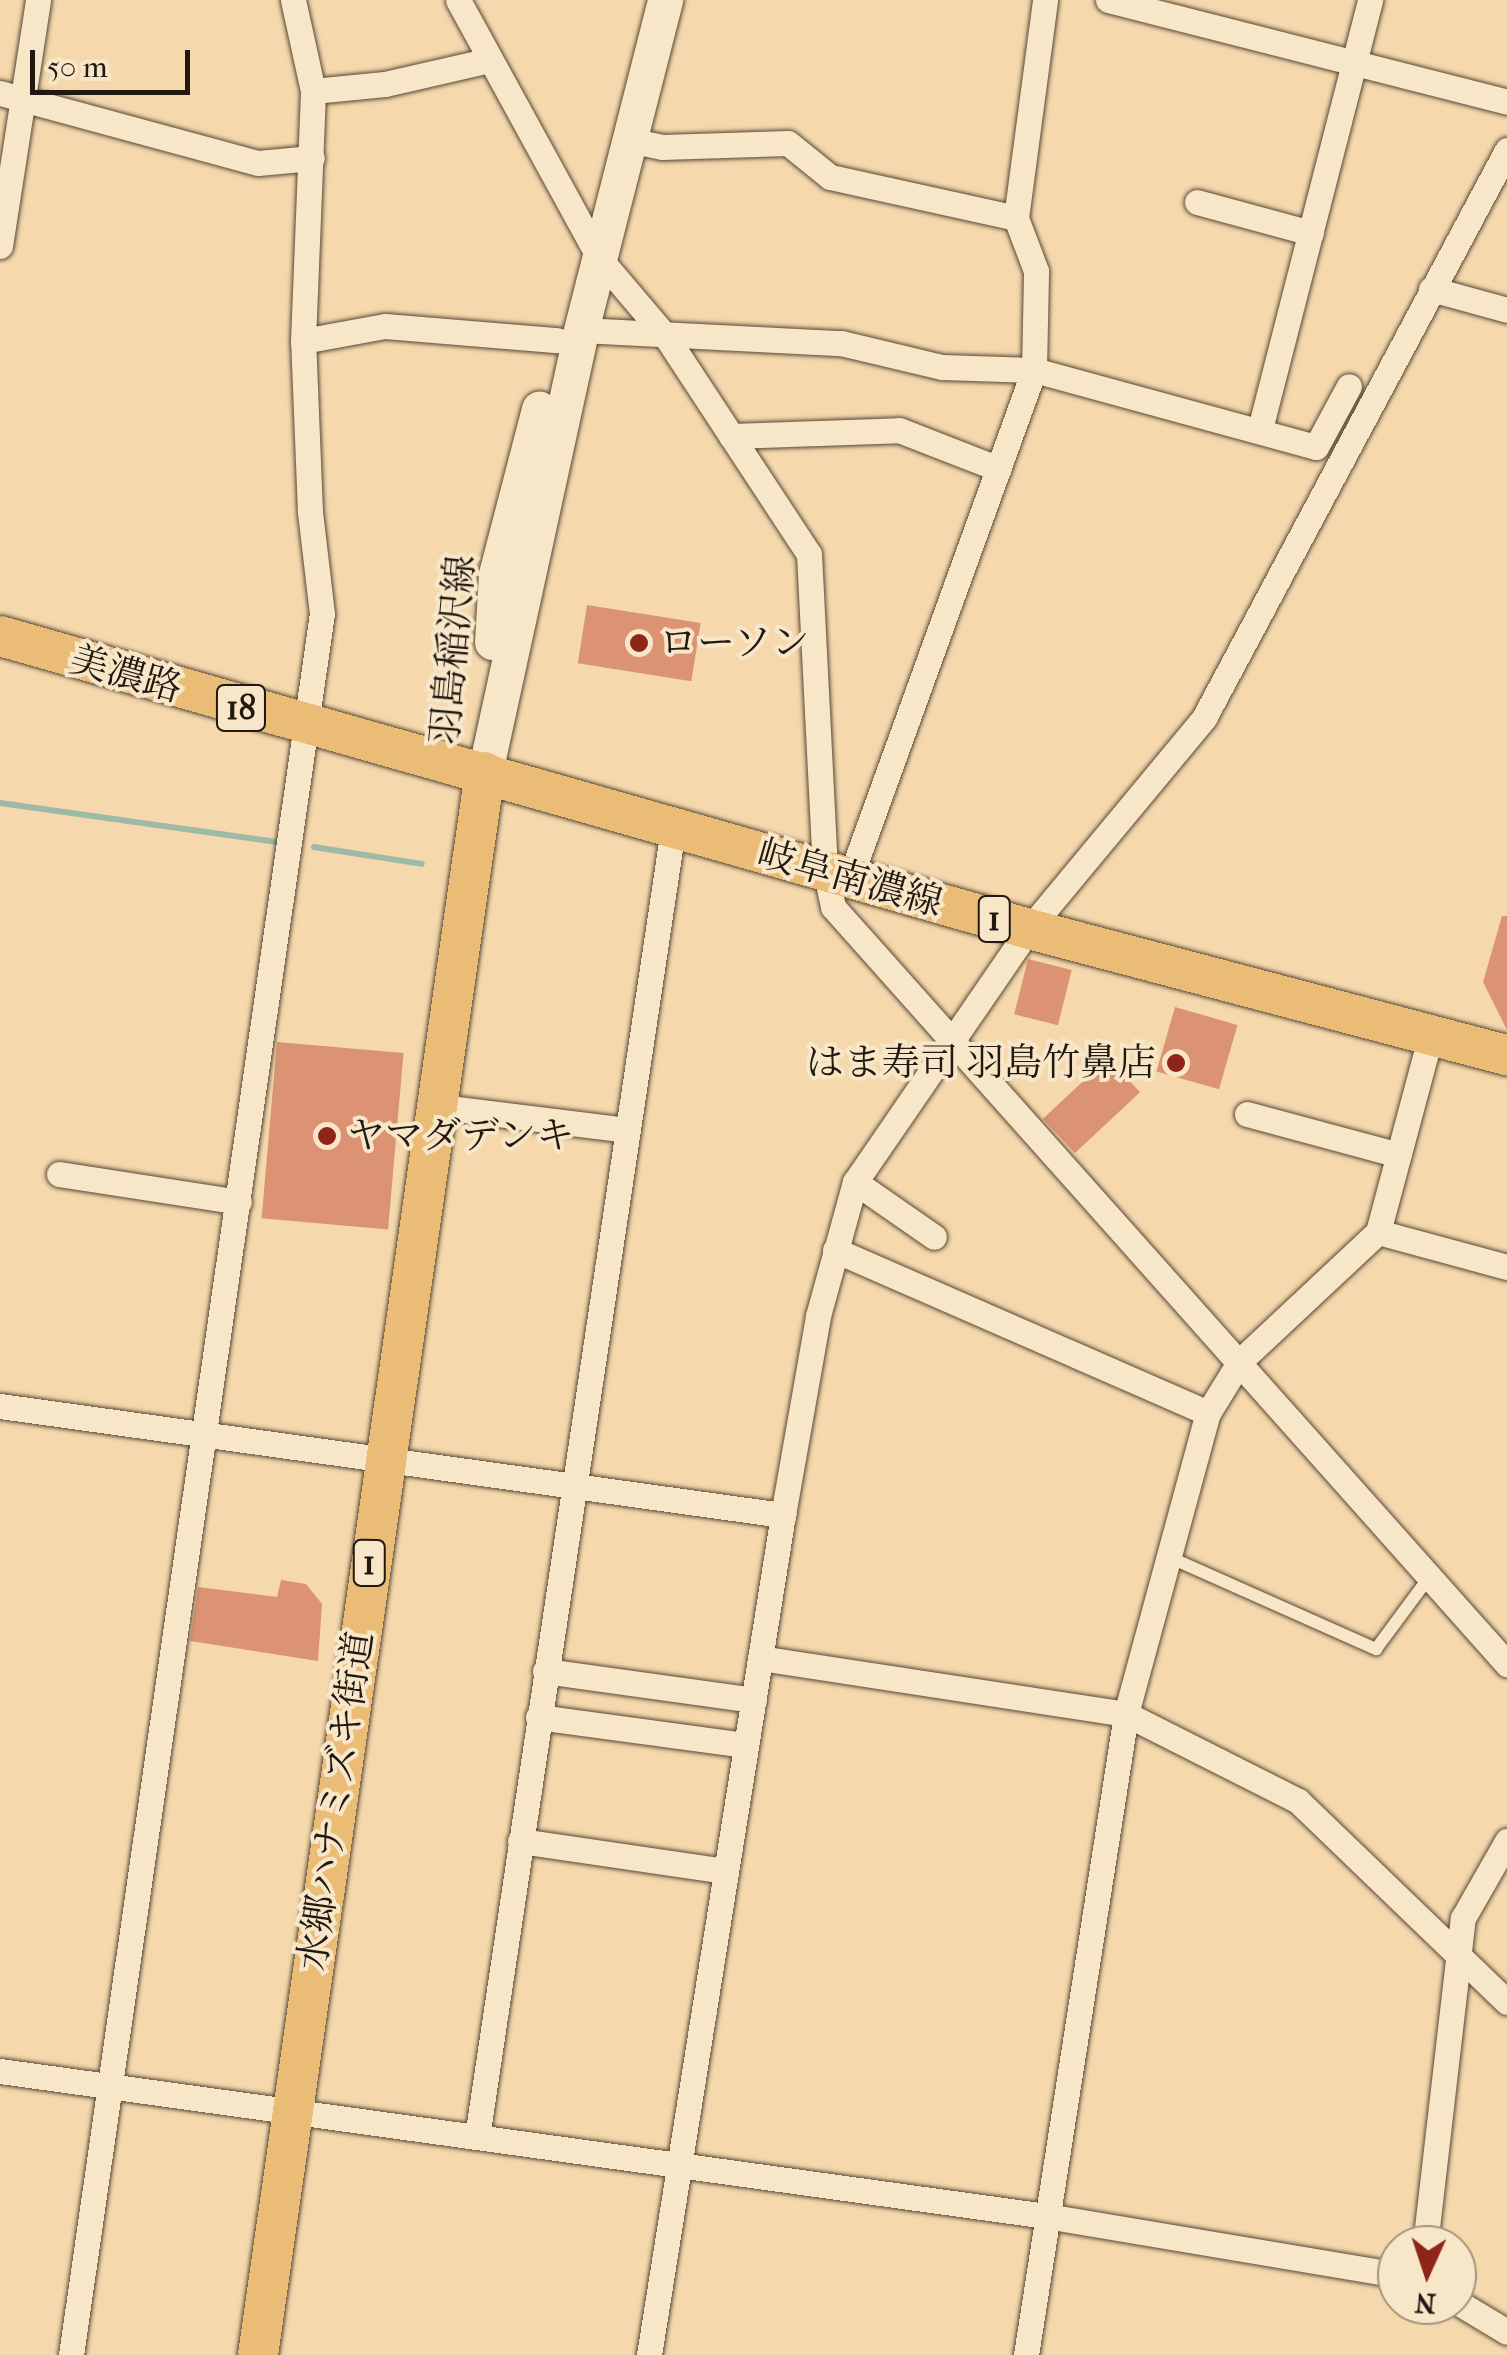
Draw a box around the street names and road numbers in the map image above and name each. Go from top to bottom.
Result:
street label: 羽島稲沢線 [422,553,484,747]
street label: 美濃路 [65,636,187,712]
road number: 18 [214,678,268,738]
street label: 岐阜南濃線 [752,830,948,926]
road number: 1 [976,889,1012,949]
road number: 1 [352,1533,386,1593]
street label: 水郷ハナミズキ街道 [290,1628,382,1974]

